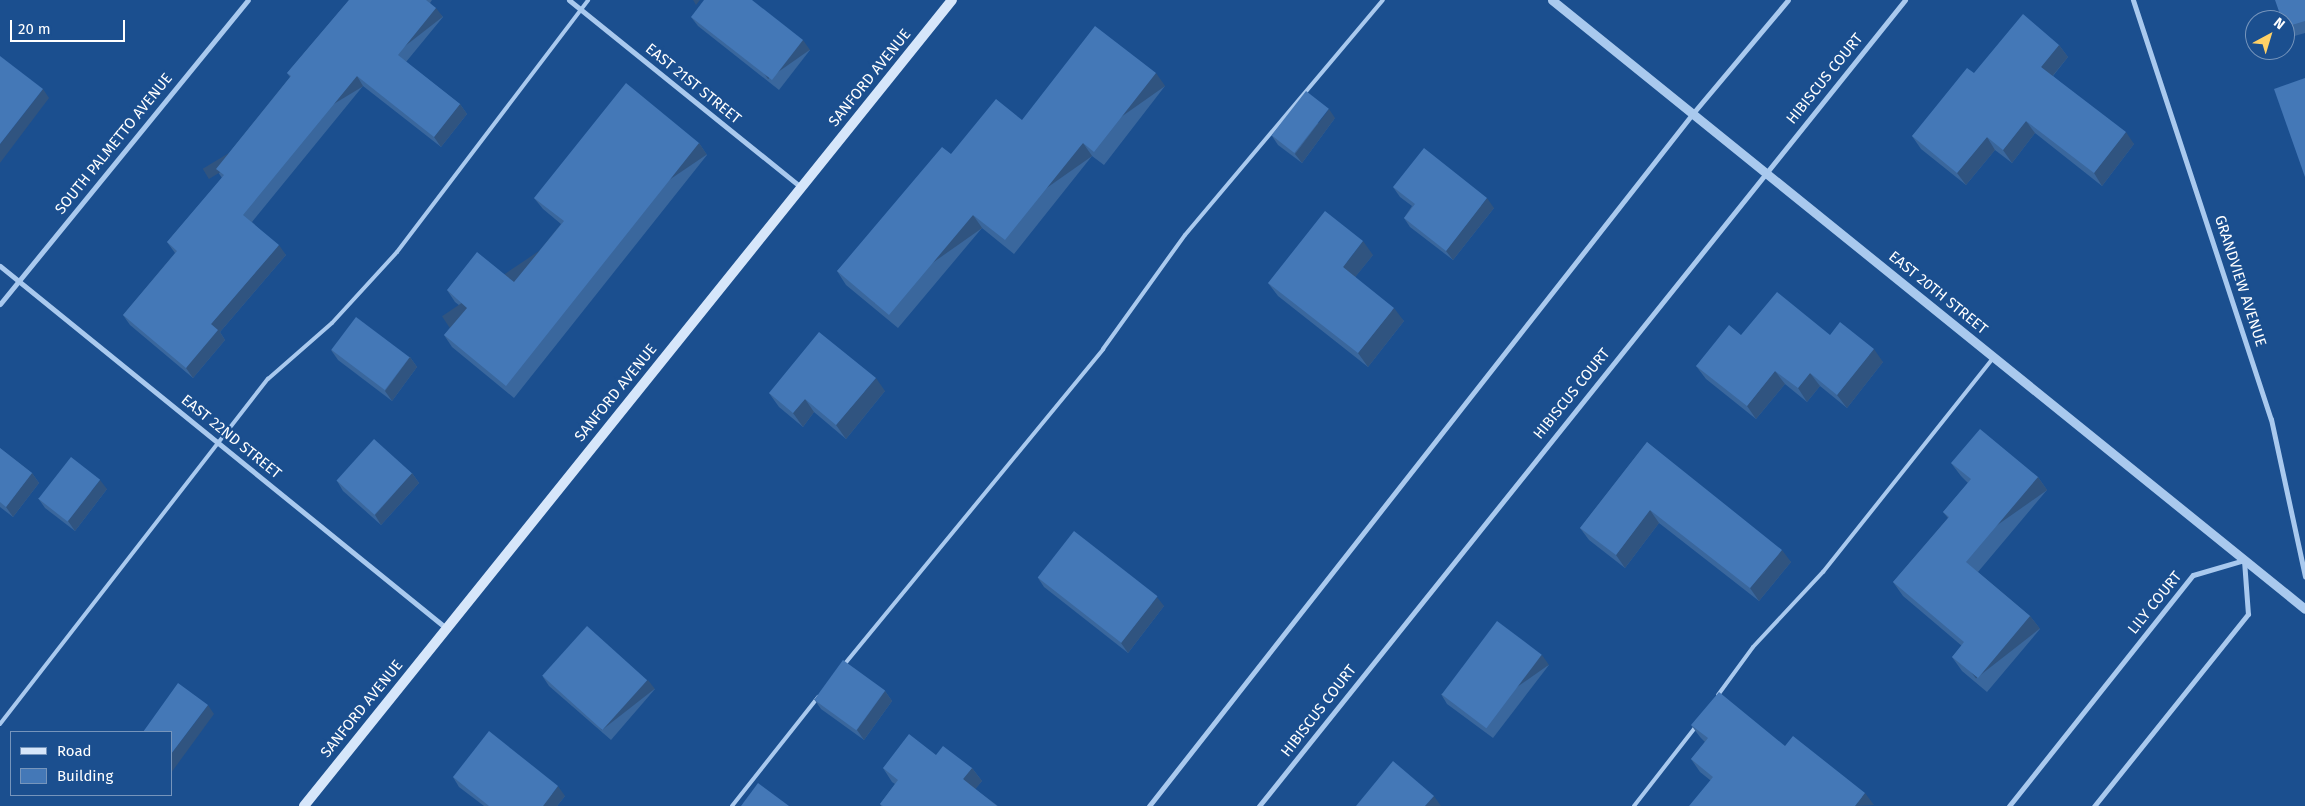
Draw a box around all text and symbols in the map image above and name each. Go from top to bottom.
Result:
scale bar [12,10,128,42]
north arrow [2245,10,2295,60]
text: N [2270,14,2288,33]
text: 20 m [18,20,51,38]
street label: SANFORD AVENUE [825,26,915,130]
street label: HIBISCUS COURT [1783,30,1867,128]
street label: EAST 21ST STREET [642,40,744,128]
street label: SOUTH PALMETTO AVENUE [52,70,176,218]
street label: GRANDVIEW AVENUE [2210,213,2270,349]
street label: EAST 20TH STREET [1885,248,1991,338]
street label: SANFORD AVENUE [571,341,661,445]
street label: HIBISCUS COURT [1530,345,1614,443]
street label: EAST 22ND STREET [177,391,285,483]
street label: LILY COURT [2124,568,2186,638]
street label: SANFORD AVENUE [317,657,407,761]
street label: HIBISCUS COURT [1278,662,1360,760]
legend [10,731,172,796]
text: Road [57,742,92,760]
text: Building [57,767,113,785]

